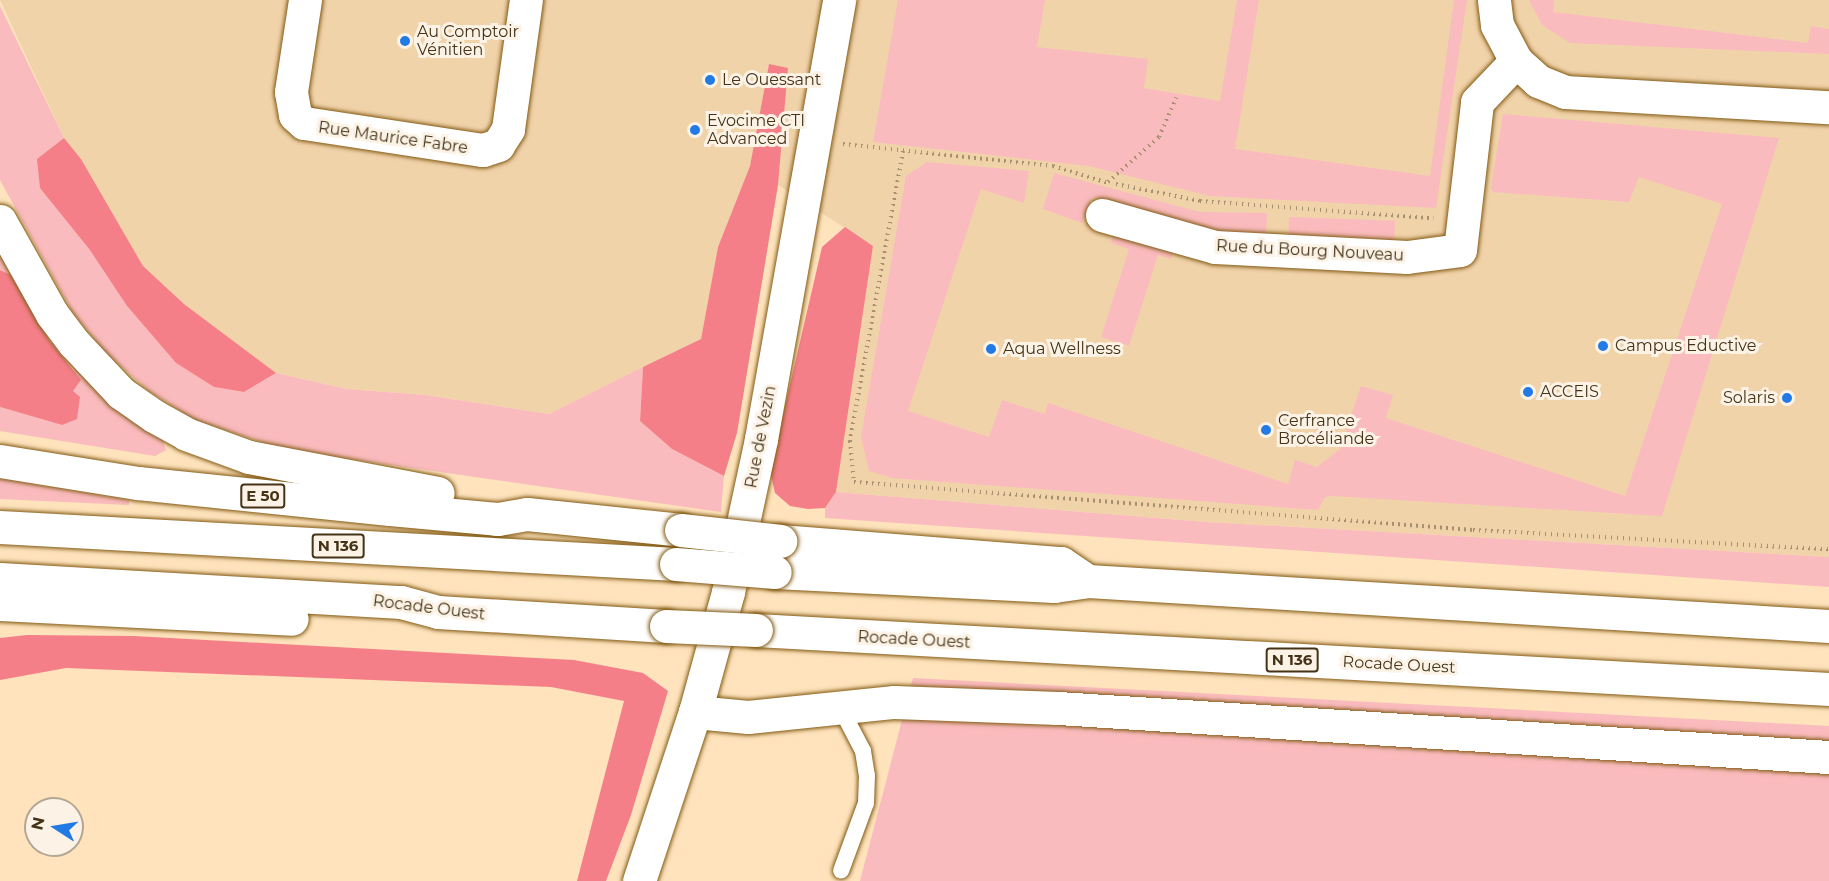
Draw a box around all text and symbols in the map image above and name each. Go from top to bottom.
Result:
place label: Au Comptoir Vénitien [417,22,519,60]
marker: Au Comptoir Vénitien [398,34,412,48]
place label: Le Ouessant [722,70,821,90]
marker: Le Ouessant [703,73,717,87]
place label: Evocime CTI Advanced [707,111,805,149]
street label: Rue Maurice Fabre [317,118,469,158]
marker: Evocime CTI Advanced [688,123,702,137]
street label: Rue du Bourg Nouveau [1216,236,1404,266]
place label: Campus Eductive [1615,336,1756,356]
place label: Aqua Wellness [1003,339,1121,359]
marker: Campus Eductive [1596,339,1610,353]
marker: Aqua Wellness [984,342,998,356]
place label: ACCEIS [1540,382,1599,402]
street label: Rue de Vezin [742,384,780,490]
marker: ACCEIS [1521,385,1535,399]
place label: Solaris [1723,388,1775,408]
marker: Solaris [1780,391,1794,405]
place label: Cerfrance Brocéliande [1278,411,1374,449]
marker: Cerfrance Brocéliande [1259,423,1273,437]
road number: E 50 [239,484,287,508]
road number: N 136 [311,534,365,558]
street label: Rocade Ouest [372,592,486,624]
street label: Rocade Ouest [857,627,971,653]
road number: N 136 [1265,648,1319,672]
street label: Rocade Ouest [1342,652,1456,678]
north arrow [24,797,84,857]
text: N [27,815,48,832]

